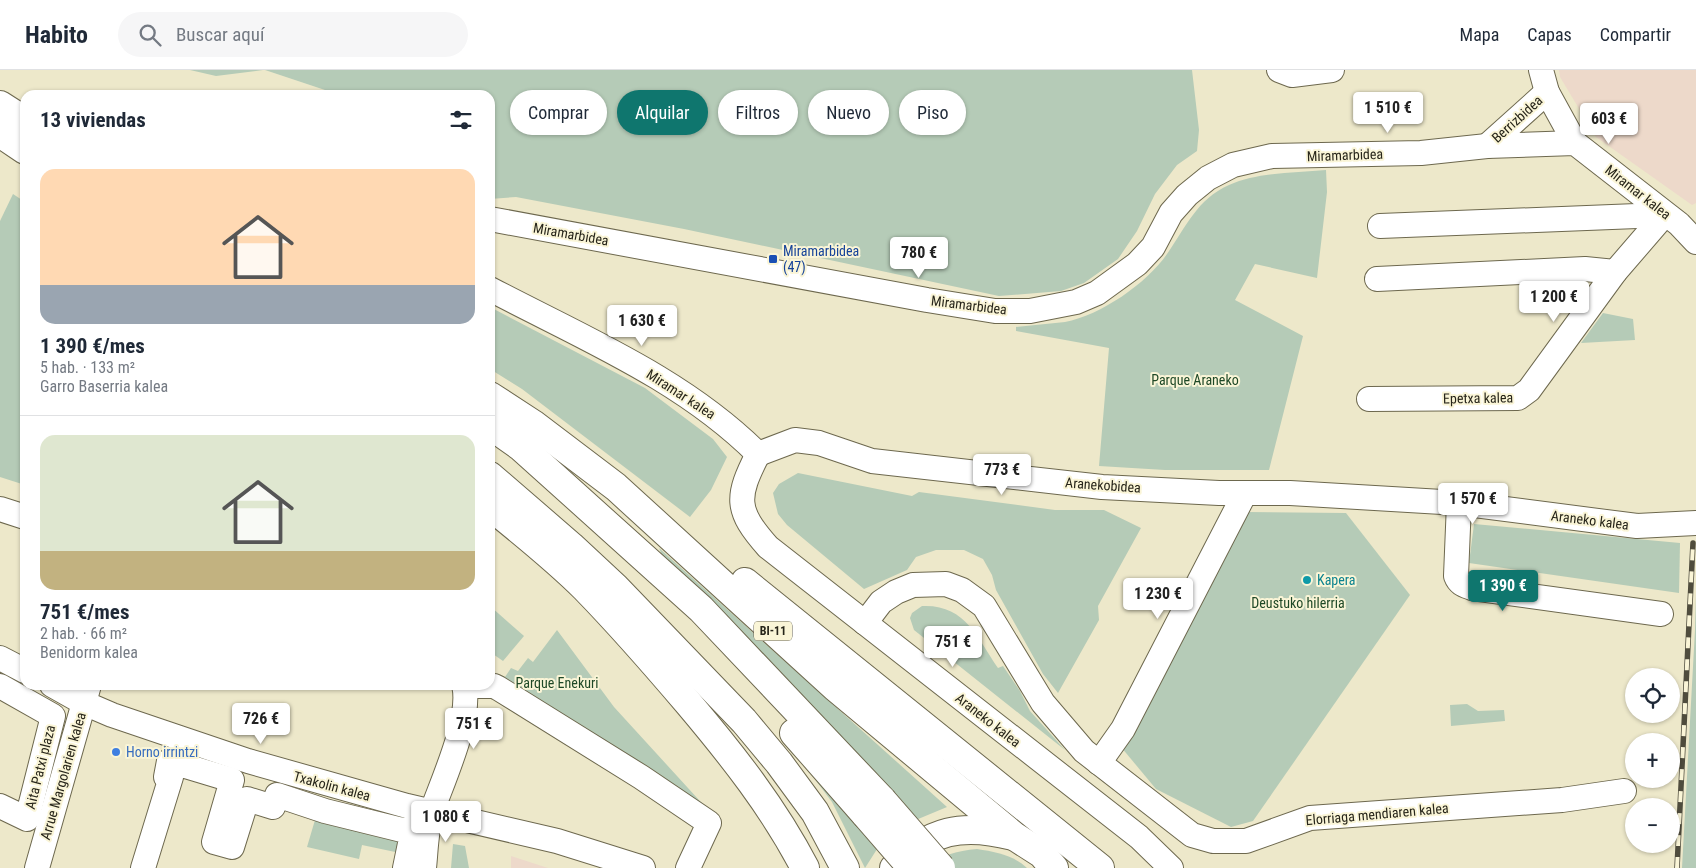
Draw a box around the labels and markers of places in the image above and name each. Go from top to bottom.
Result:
pin: 1 510 € [1342,92,1434,134]
pin: 603 € [1574,102,1644,145]
pin: 780 € [884,236,954,279]
place label: Miramarbidea (47) [783,243,859,276]
marker: Miramarbidea (47) [767,253,779,265]
pin: 1 200 € [1508,280,1600,323]
pin: 1 630 € [596,304,688,347]
pin: 773 € [967,454,1037,496]
pin: 1 570 € [1427,482,1519,525]
pin: 1 390 € [1457,570,1549,612]
place label: Kapera [1317,572,1356,588]
marker: Kapera [1301,574,1313,586]
pin: 1 230 € [1112,578,1204,620]
pin: 751 € [918,626,988,668]
pin: 726 € [226,702,296,745]
pin: 751 € [439,708,509,750]
place label: Horno irrintzi [126,744,198,760]
marker: Horno irrintzi [110,746,122,758]
pin: 1 080 € [400,800,492,843]

